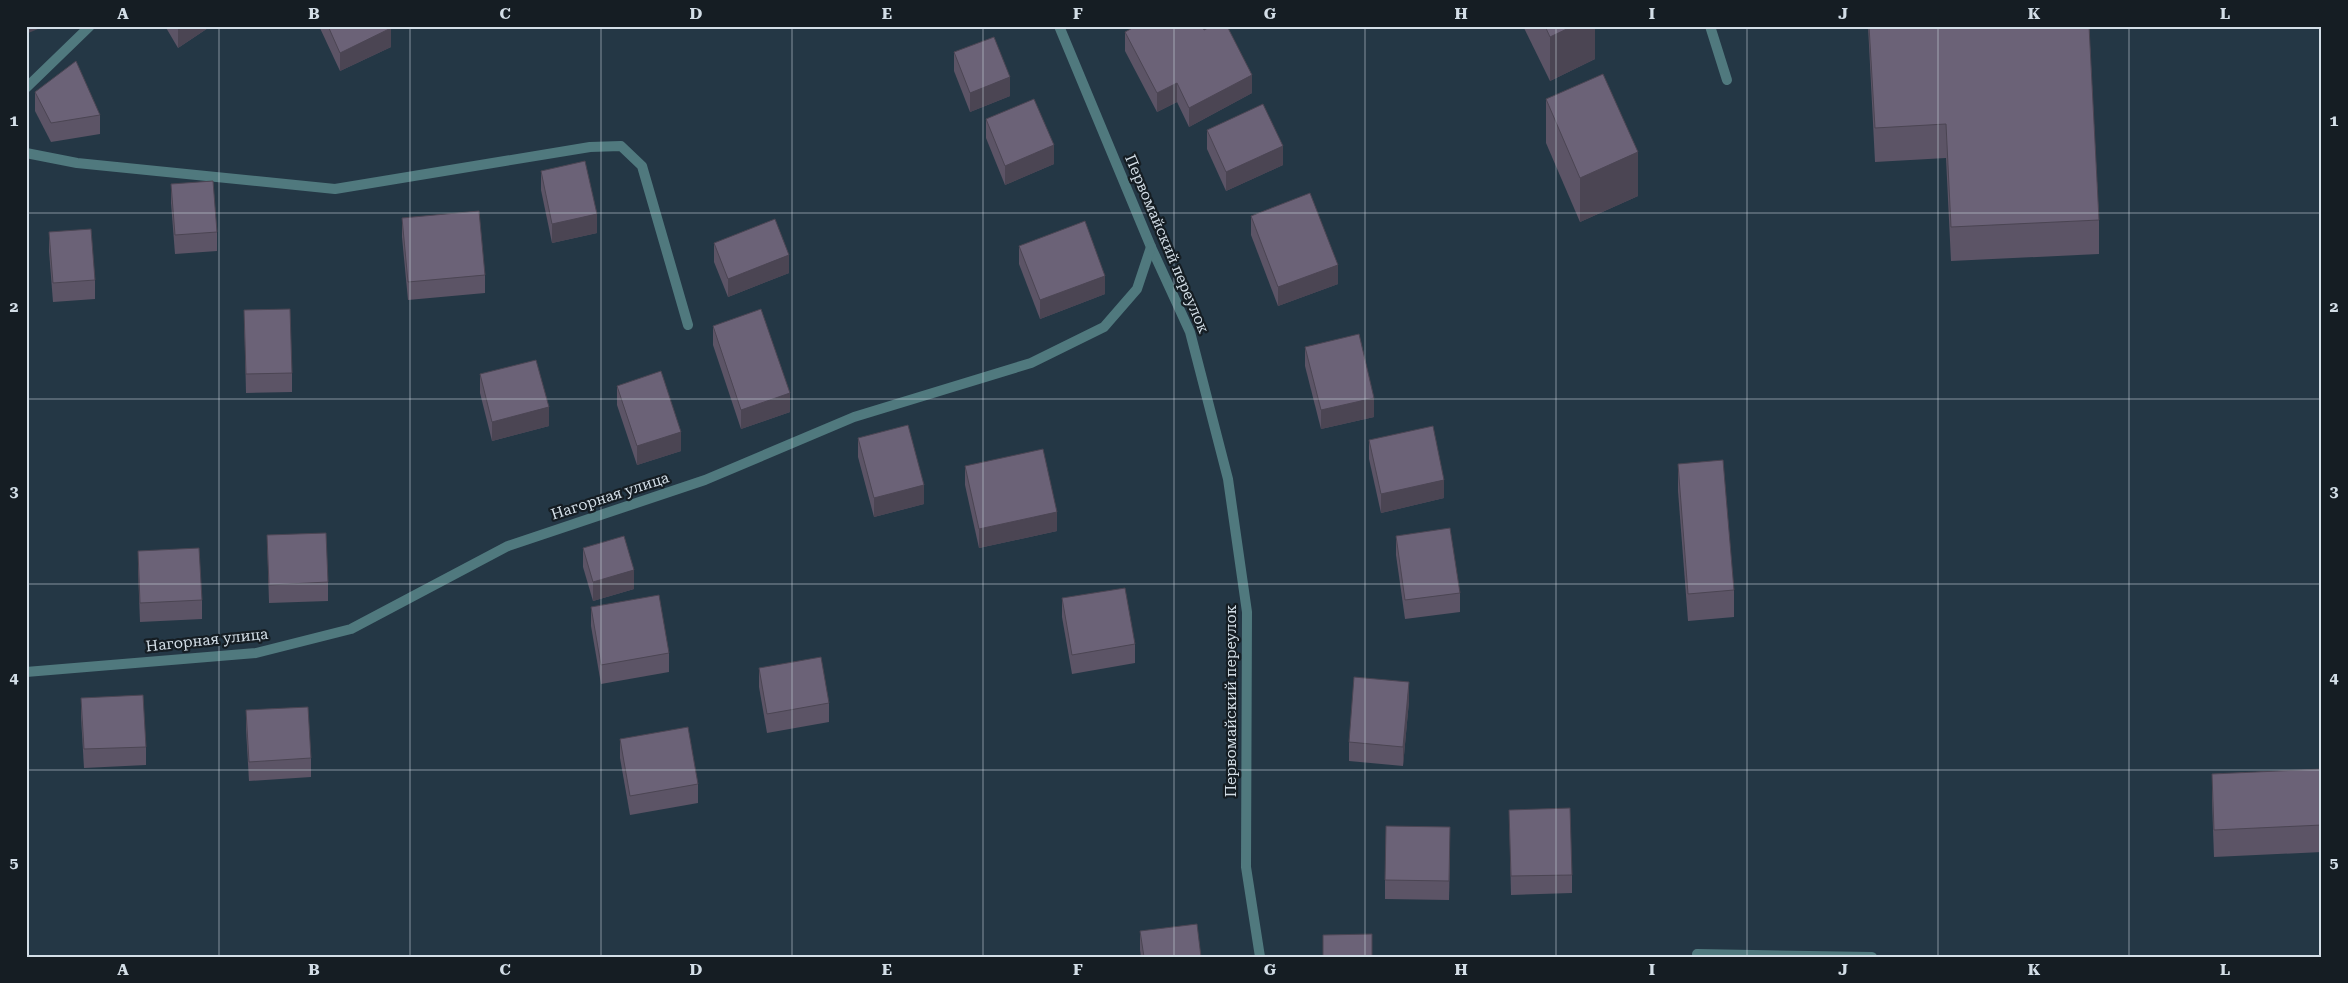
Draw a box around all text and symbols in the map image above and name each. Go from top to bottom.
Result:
text: A [117,4,129,23]
text: B [308,4,320,23]
text: C [499,4,511,23]
text: D [690,4,703,23]
text: E [882,4,892,23]
text: F [1073,4,1083,23]
text: G [1264,4,1277,23]
text: H [1454,4,1468,23]
text: I [1649,4,1655,23]
text: J [1838,4,1848,23]
text: K [2028,4,2041,23]
text: L [2220,4,2230,23]
text: 1 [10,111,19,130]
text: 1 [2330,111,2339,130]
street label: Первомайский переулок [1121,152,1213,337]
text: 2 [10,297,19,316]
text: 2 [2330,297,2339,316]
street label: Нагорная улица [549,468,671,524]
text: 3 [10,482,19,501]
text: 3 [2330,482,2339,501]
street label: Первомайский переулок [1222,604,1240,797]
street label: Нагорная улица [145,625,269,655]
text: 4 [10,668,19,687]
text: 4 [2330,668,2339,687]
text: 5 [10,853,19,872]
text: 5 [2330,853,2339,872]
text: A [117,960,129,979]
text: B [308,960,320,979]
text: C [499,960,511,979]
text: D [690,960,703,979]
text: E [882,960,892,979]
text: F [1073,960,1083,979]
text: G [1264,960,1277,979]
text: H [1454,960,1468,979]
text: I [1649,960,1655,979]
text: J [1838,960,1848,979]
text: K [2028,960,2041,979]
text: L [2220,960,2230,979]

